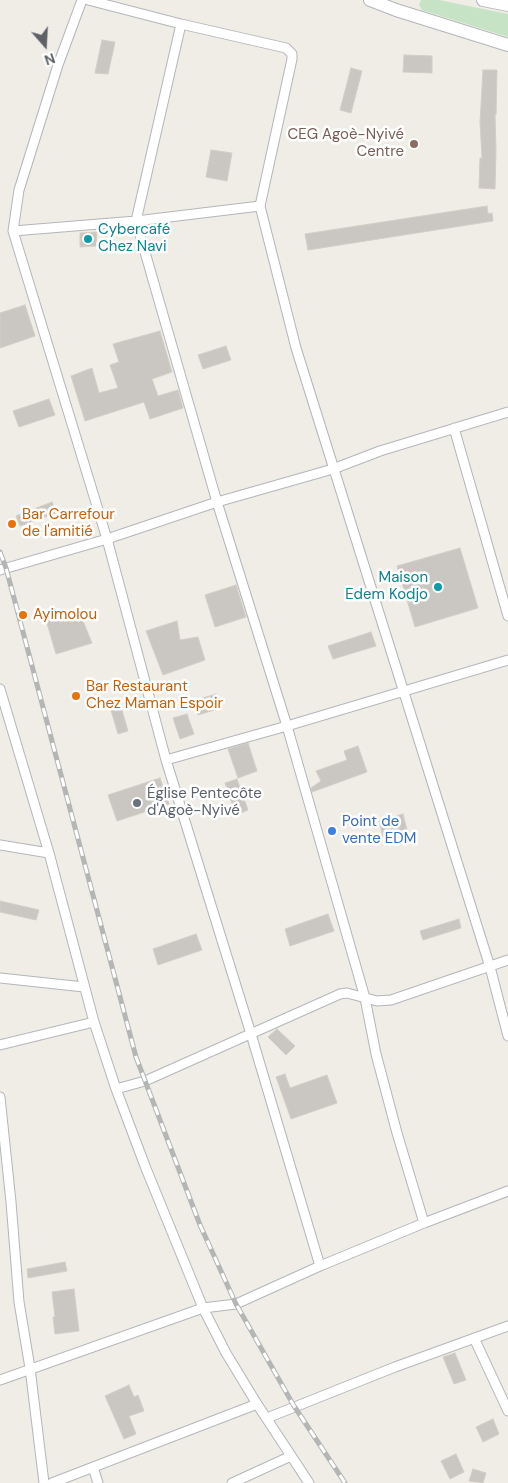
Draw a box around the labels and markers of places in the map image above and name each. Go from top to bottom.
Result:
place label: CEG Agoè-Nyivé Centre [287,126,404,161]
marker: CEG Agoè-Nyivé Centre [408,138,420,150]
place label: Cybercafé Chez Navi [98,221,170,256]
marker: Cybercafé Chez Navi [82,233,94,245]
place label: Bar Carrefour de l'amitié [22,506,115,541]
marker: Bar Carrefour de l'amitié [6,518,18,530]
place label: Maison Edem Kodjo [345,569,428,604]
marker: Maison Edem Kodjo [432,581,444,593]
place label: Ayimolou [33,606,97,624]
marker: Ayimolou [17,609,29,621]
place label: Bar Restaurant Chez Maman Espoir [86,678,223,713]
marker: Bar Restaurant Chez Maman Espoir [70,690,82,702]
place label: Église Pentecôte d'Agoè-Nyivé [147,785,262,820]
marker: Église Pentecôte d'Agoè-Nyivé [131,797,143,809]
place label: Point de vente EDM [342,813,416,848]
marker: Point de vente EDM [326,825,338,837]

